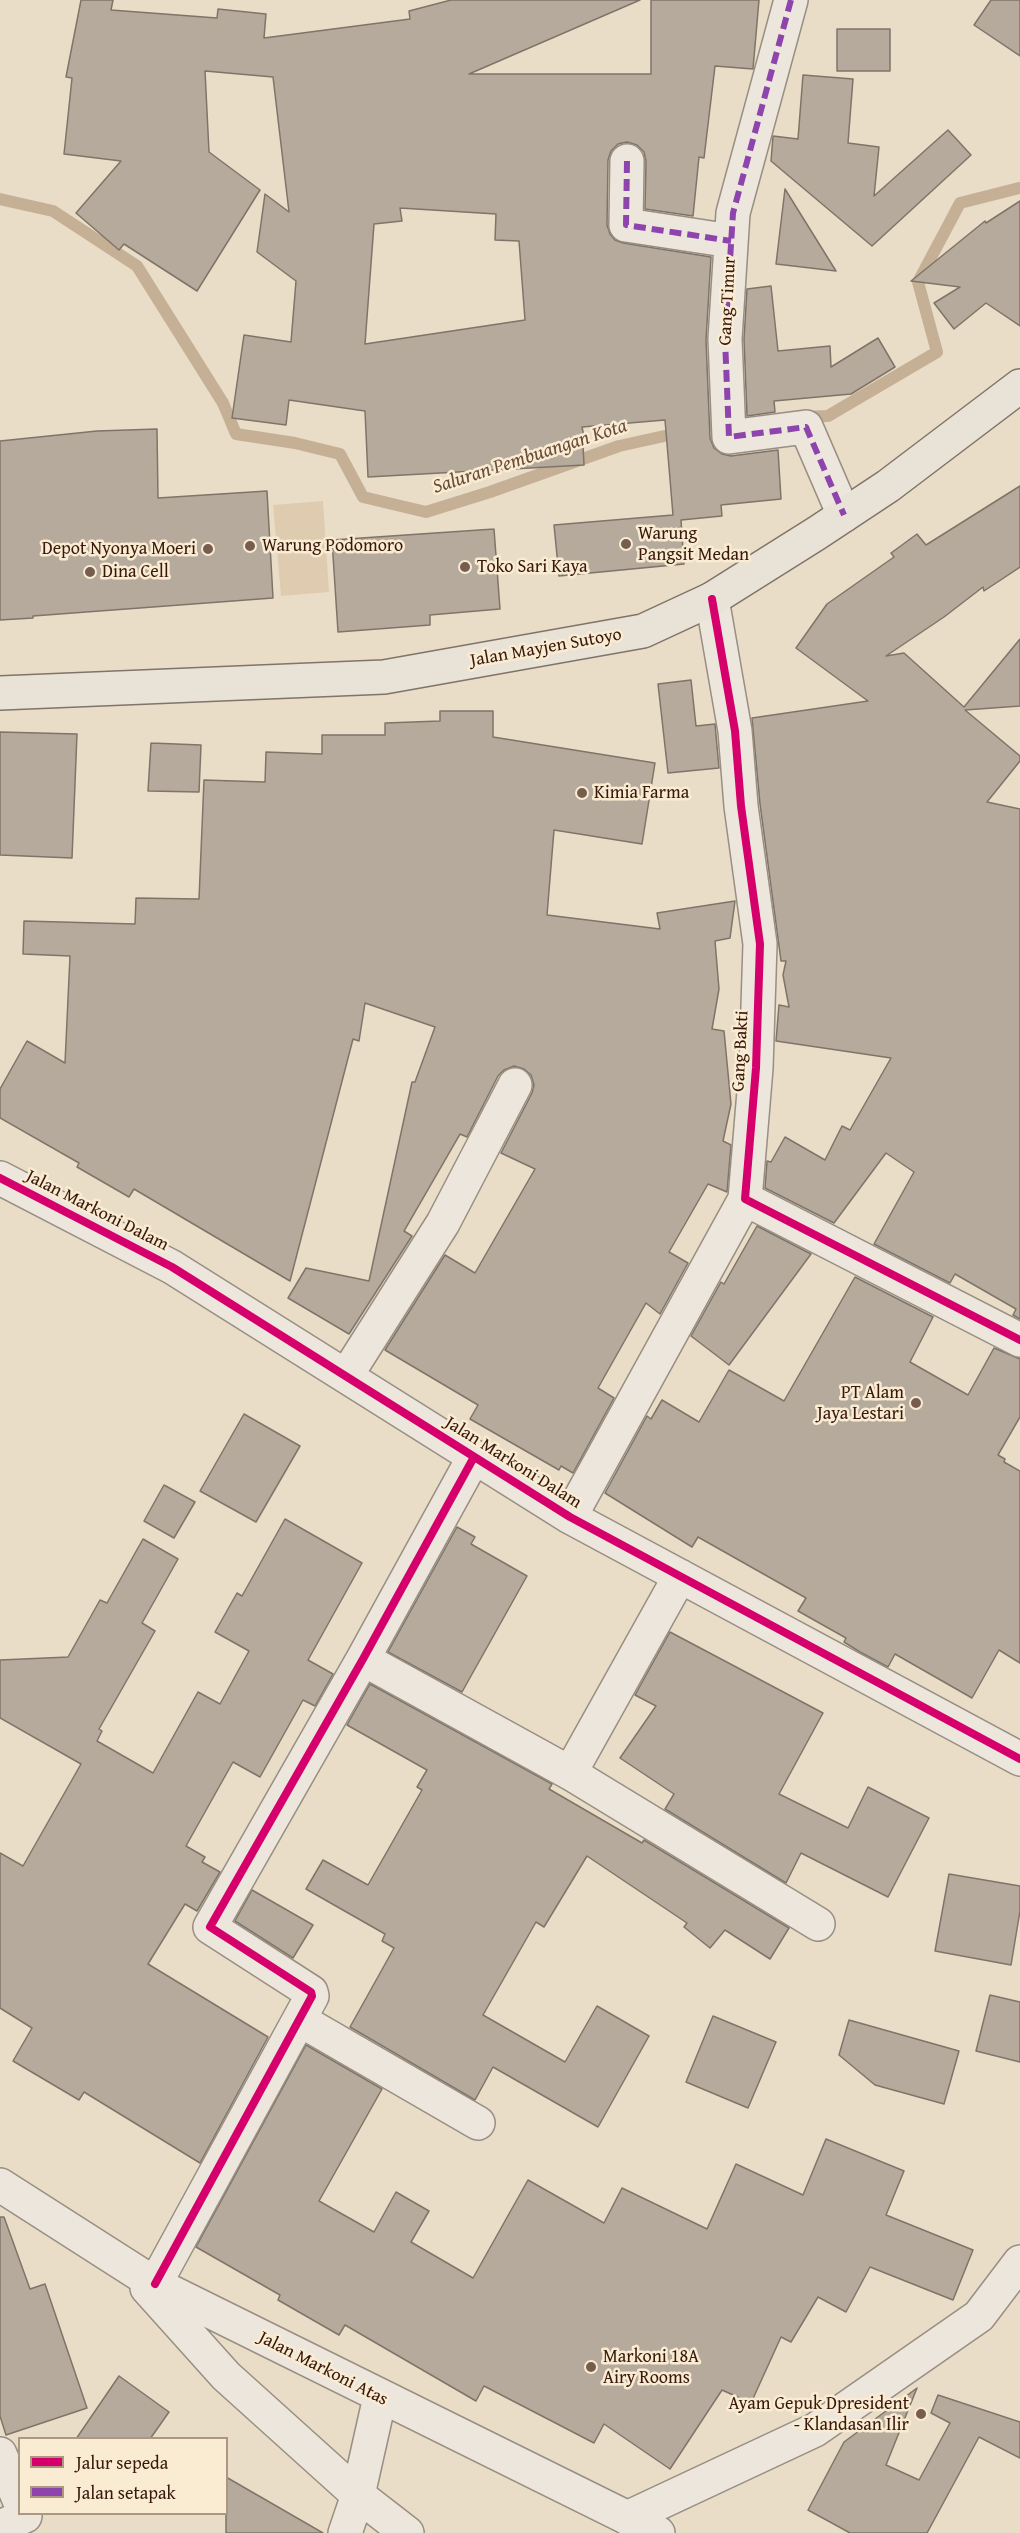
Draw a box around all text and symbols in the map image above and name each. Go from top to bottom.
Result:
street label: Gang Timur [715,256,741,346]
water label: Saluran Pembuangan Kota [430,414,630,500]
place label: Warung Pangsit Medan [638,523,749,566]
place label: Warung Podomoro [262,535,403,557]
marker: Warung Pangsit Medan [619,537,633,551]
place label: Depot Nyonya Moeri [42,538,196,560]
marker: Warung Podomoro [243,539,257,553]
marker: Depot Nyonya Moeri [201,542,215,556]
place label: Toko Sari Kaya [477,556,588,578]
marker: Toko Sari Kaya [458,560,472,574]
place label: Dina Cell [102,561,169,583]
marker: Dina Cell [83,565,97,579]
street label: Jalan Mayjen Sutoyo [469,624,623,672]
place label: Kimia Farma [594,782,689,804]
marker: Kimia Farma [575,786,589,800]
street label: Gang Bakti [728,1010,754,1092]
street label: Jalan Markoni Dalam [22,1166,172,1256]
place label: PT Alam Jaya Lestari [817,1382,904,1424]
marker: PT Alam Jaya Lestari [909,1396,923,1410]
street label: Jalan Markoni Dalam [441,1412,585,1514]
street label: Jalan Markoni Atas [255,2327,391,2411]
place label: Markoni 18A Airy Rooms [603,2346,699,2388]
marker: Markoni 18A Airy Rooms [584,2360,598,2374]
place label: Ayam Gepuk Dpresident - Klandasan Ilir [729,2393,909,2436]
marker: Ayam Gepuk Dpresident - Klandasan Ilir [914,2407,928,2421]
legend [18,2437,228,2515]
text: Jalur sepeda [76,2449,168,2476]
text: Jalan setapak [76,2479,176,2506]

